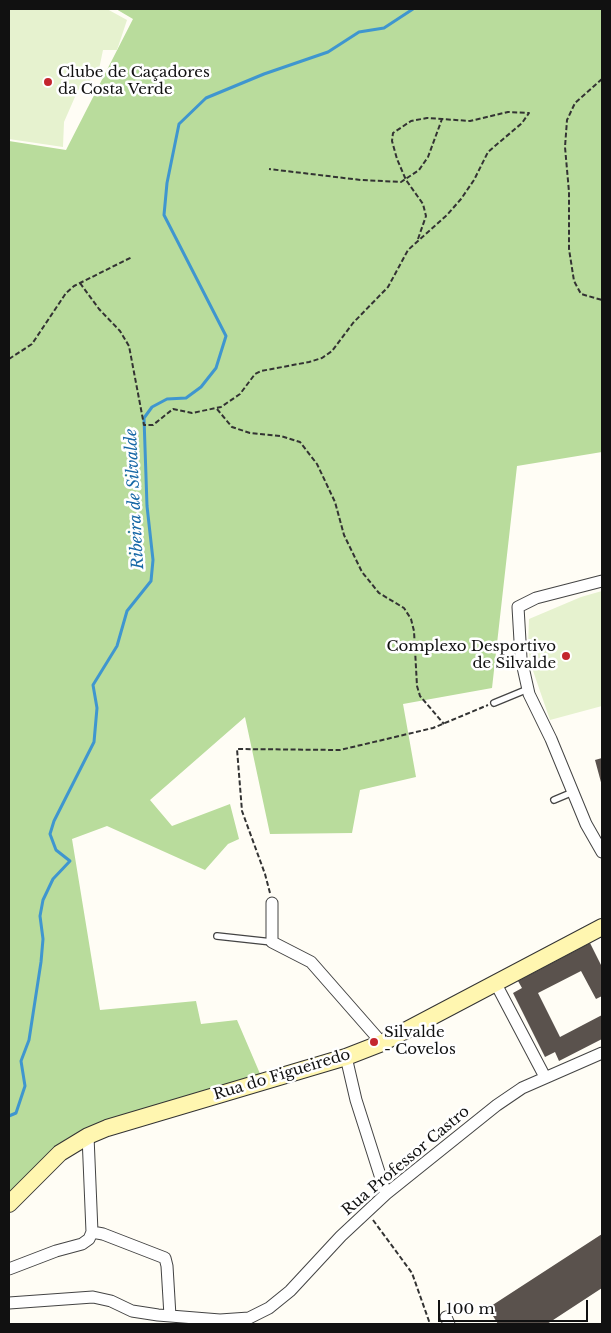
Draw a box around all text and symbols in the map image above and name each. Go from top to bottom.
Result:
place label: Clube de Caçadores da Costa Verde [58,64,210,99]
marker: Clube de Caçadores da Costa Verde [42,76,54,88]
water label: Ribeira de Silvalde [122,428,148,570]
place label: Complexo Desportivo de Silvalde [386,638,556,673]
marker: Complexo Desportivo de Silvalde [560,650,572,662]
place label: Silvalde - Covelos [384,1024,456,1059]
marker: Silvalde - Covelos [368,1036,380,1048]
street label: Rua do Figueiredo [211,1046,353,1104]
street label: Rua Professor Castro [339,1102,473,1220]
scale bar [441,1290,591,1322]
text: 100 m [446,1299,495,1318]

